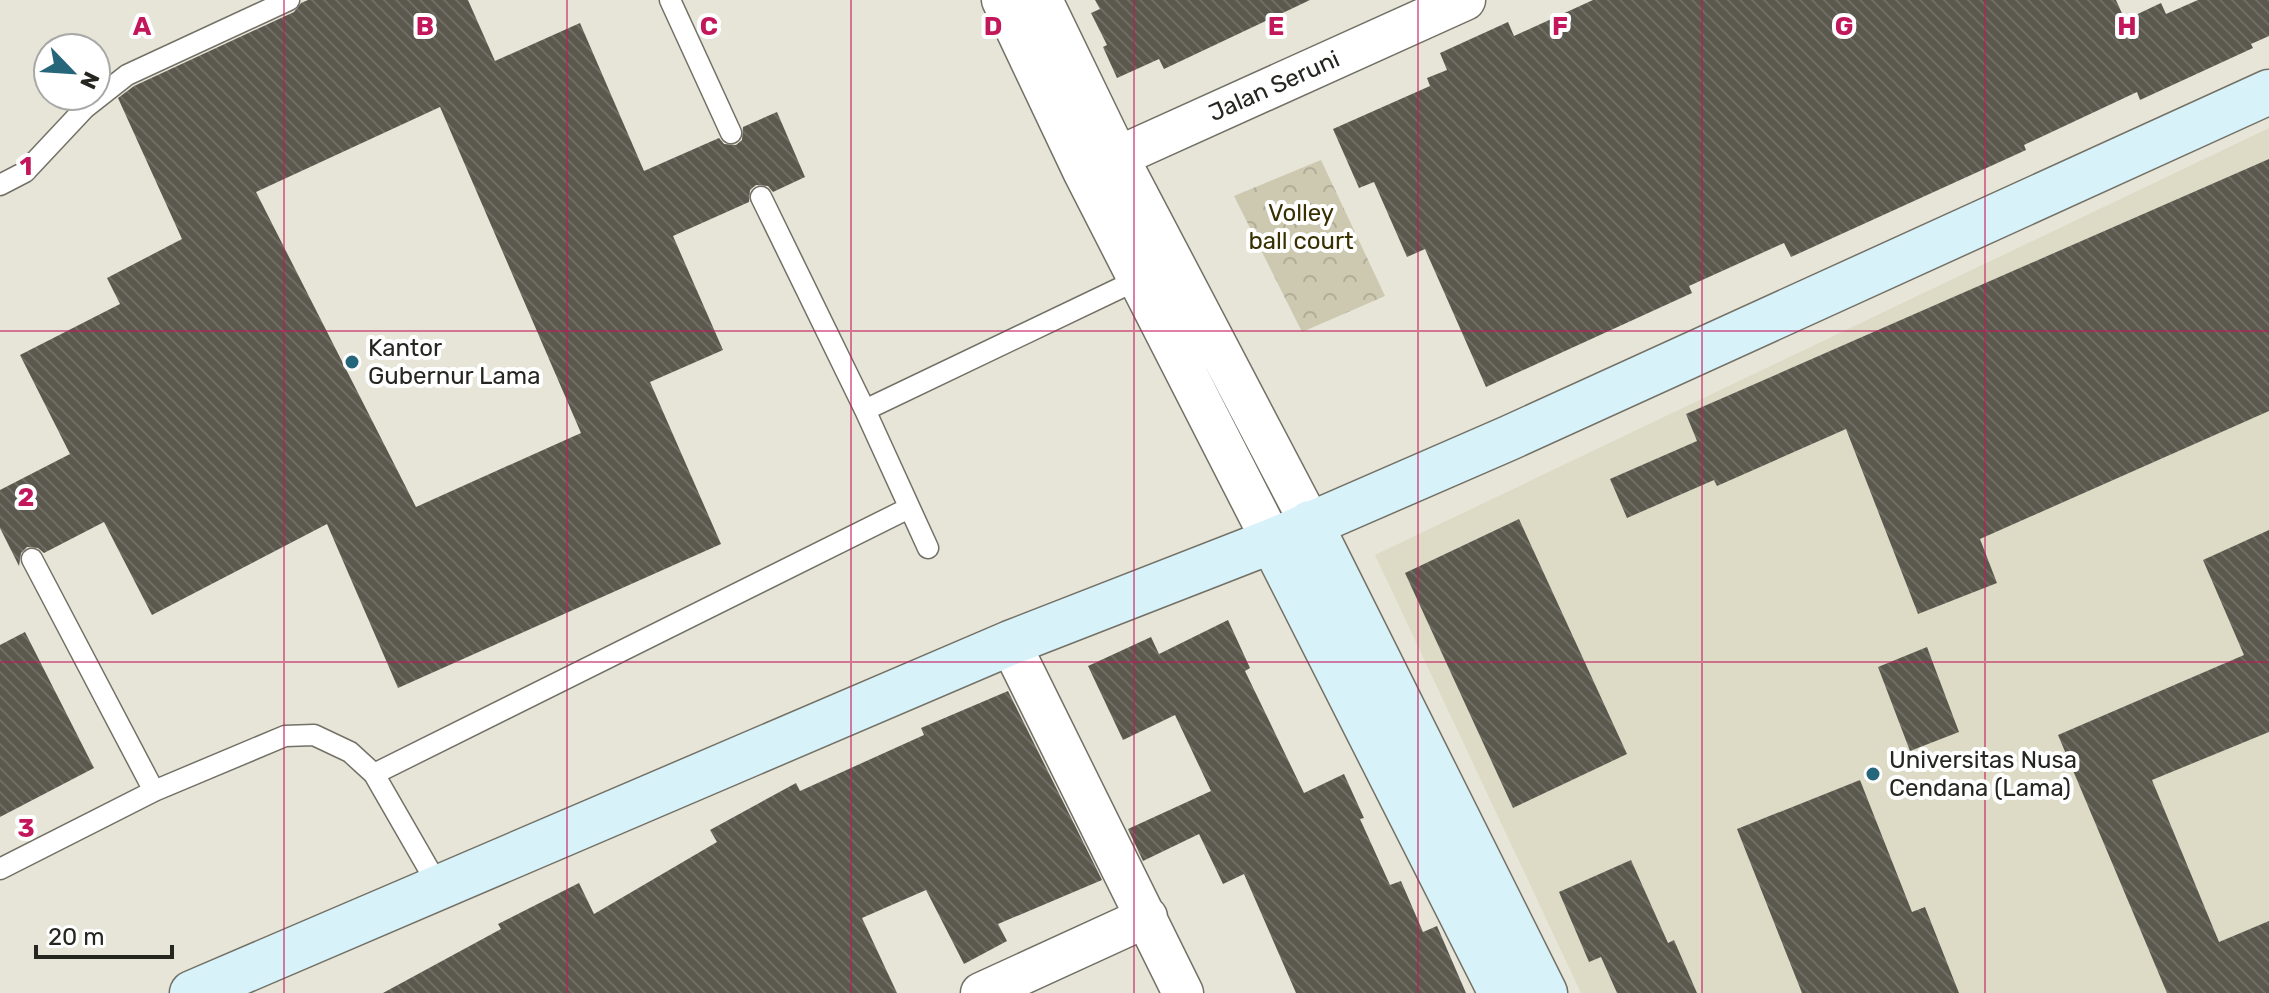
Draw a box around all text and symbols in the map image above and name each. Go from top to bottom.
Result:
text: A [133,11,152,42]
text: B [416,11,434,42]
text: C [700,11,718,42]
text: D [984,11,1002,42]
text: E [1268,11,1284,42]
text: F [1552,11,1568,42]
text: G [1835,11,1853,42]
text: H [2117,11,2137,42]
north arrow [32,32,112,112]
street label: Jalan Seruni [1204,45,1344,127]
text: N [74,67,105,93]
text: 1 [20,151,32,182]
park label: Volley ball court [1248,199,1354,255]
place label: Kantor Gubernur Lama [368,334,540,390]
marker: Kantor Gubernur Lama [343,353,361,371]
text: 2 [18,482,34,513]
place label: Universitas Nusa Cendana (Lama) [1889,746,2077,802]
marker: Universitas Nusa Cendana (Lama) [1864,765,1882,783]
text: 3 [17,813,35,844]
scale bar [36,909,172,959]
text: 20 m [48,923,105,951]

